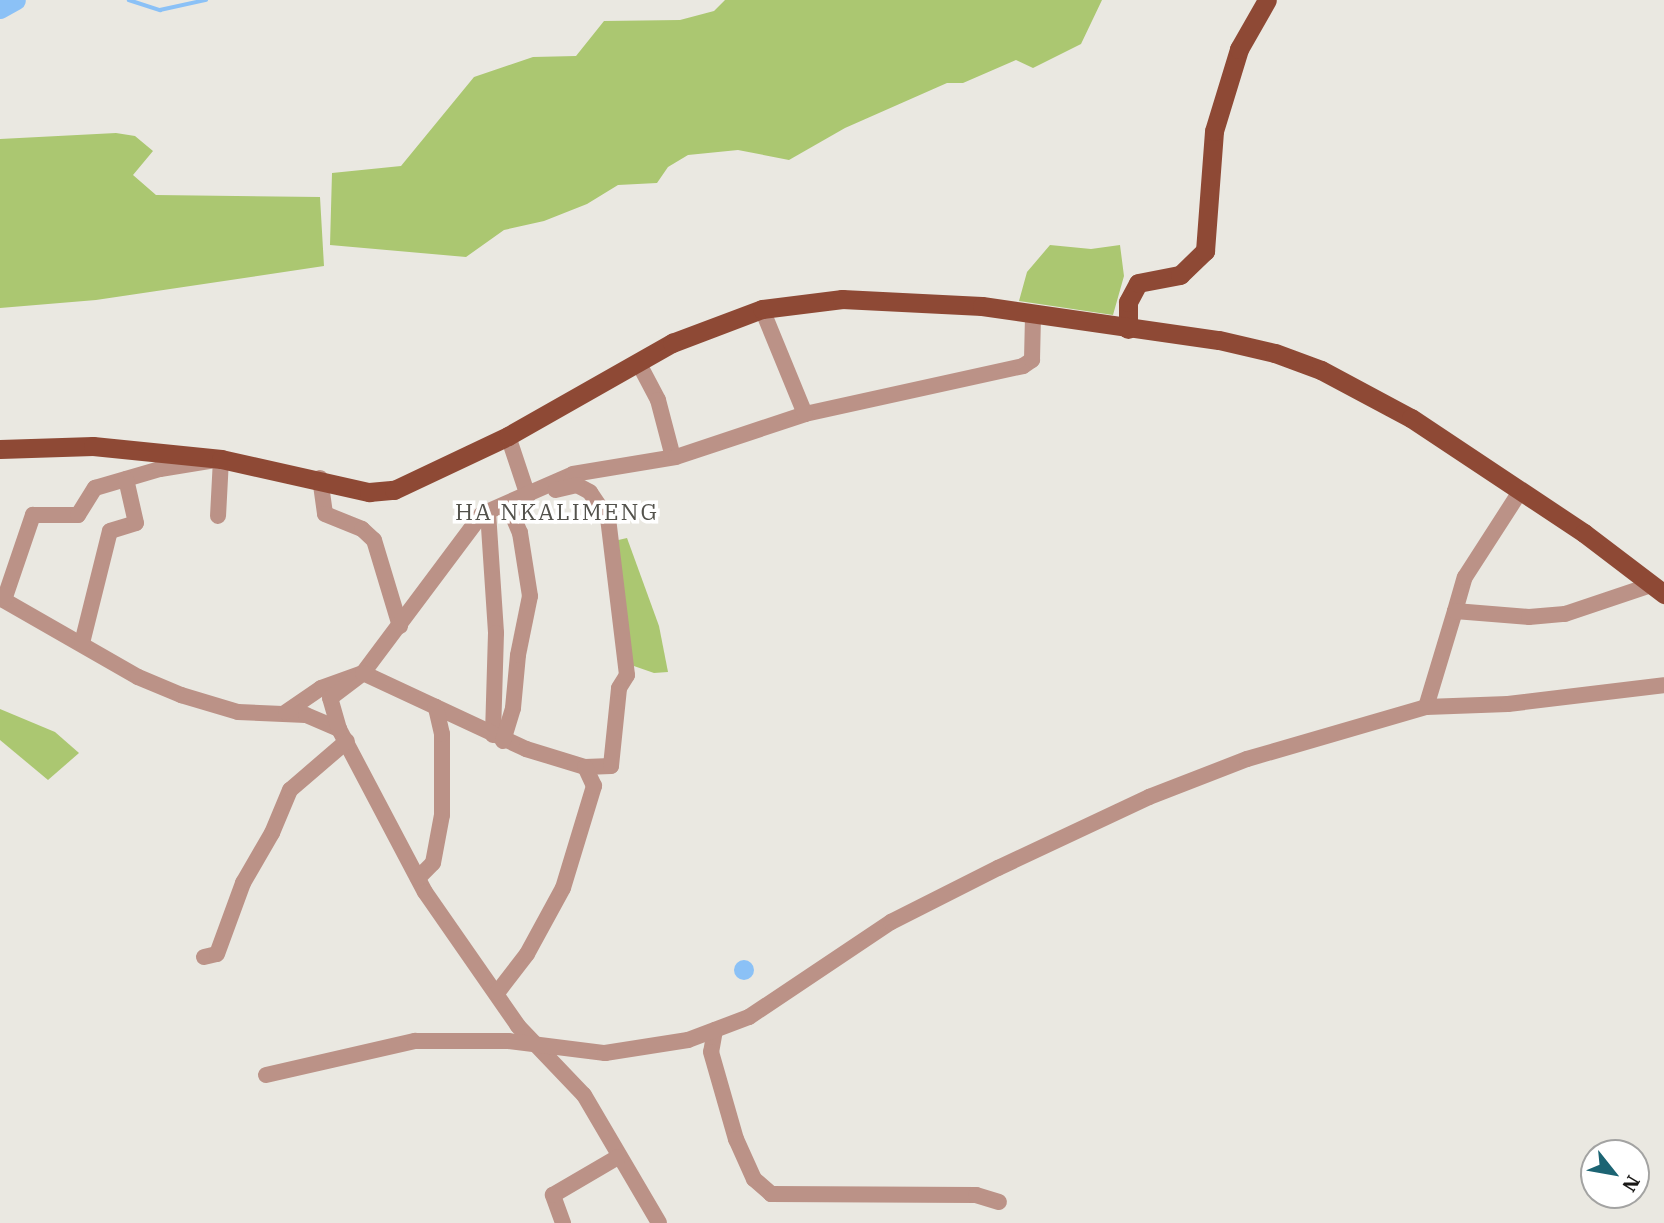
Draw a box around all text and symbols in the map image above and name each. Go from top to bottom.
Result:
district label: HA NKALIMENG [456,497,658,525]
north arrow [1580,1139,1650,1209]
text: N [1617,1171,1645,1196]

